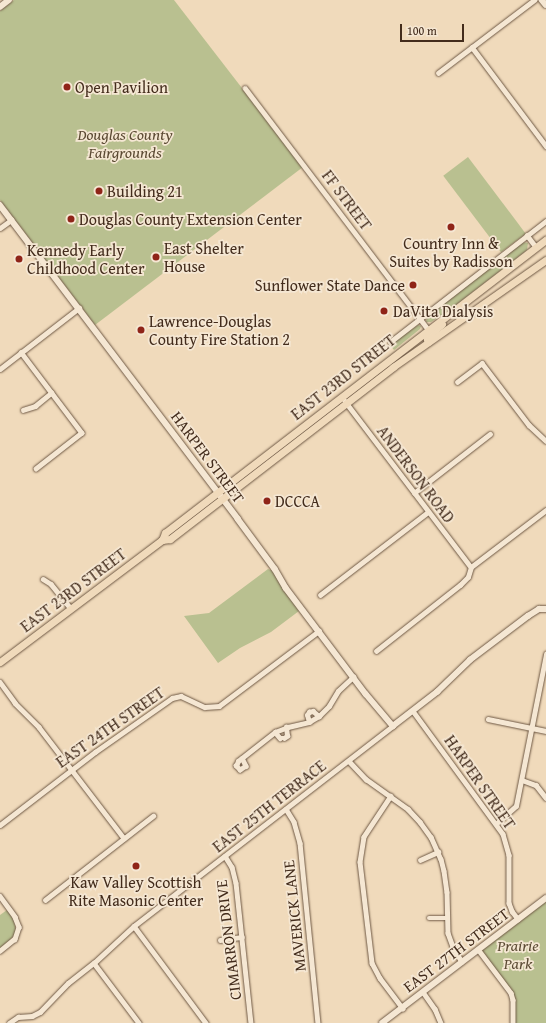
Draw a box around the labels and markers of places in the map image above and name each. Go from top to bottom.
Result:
place label: Open Pavilion [75,77,168,97]
marker: Open Pavilion [62,82,72,92]
place label: Building 21 [107,181,183,201]
marker: Building 21 [94,186,104,196]
place label: Douglas County Extension Center [79,209,302,229]
marker: Douglas County Extension Center [66,214,76,224]
marker: Country Inn & Suites by Radisson [446,222,456,232]
place label: Country Inn & Suites by Radisson [389,233,513,271]
place label: East Shelter House [164,238,244,276]
place label: Kennedy Early Childhood Center [27,240,145,278]
marker: East Shelter House [151,252,161,262]
marker: Kennedy Early Childhood Center [14,254,24,264]
place label: Sunflower State Dance [255,275,405,295]
marker: Sunflower State Dance [408,280,418,290]
place label: DaVita Dialysis [393,301,493,321]
marker: DaVita Dialysis [378,305,390,317]
place label: Lawrence-Douglas County Fire Station 2 [149,311,290,349]
marker: Lawrence-Douglas County Fire Station 2 [136,325,146,335]
place label: DCCCA [275,491,320,511]
marker: DCCCA [262,496,272,506]
marker: Kaw Valley Scottish Rite Masonic Center [131,861,141,871]
place label: Kaw Valley Scottish Rite Masonic Center [69,872,203,910]

